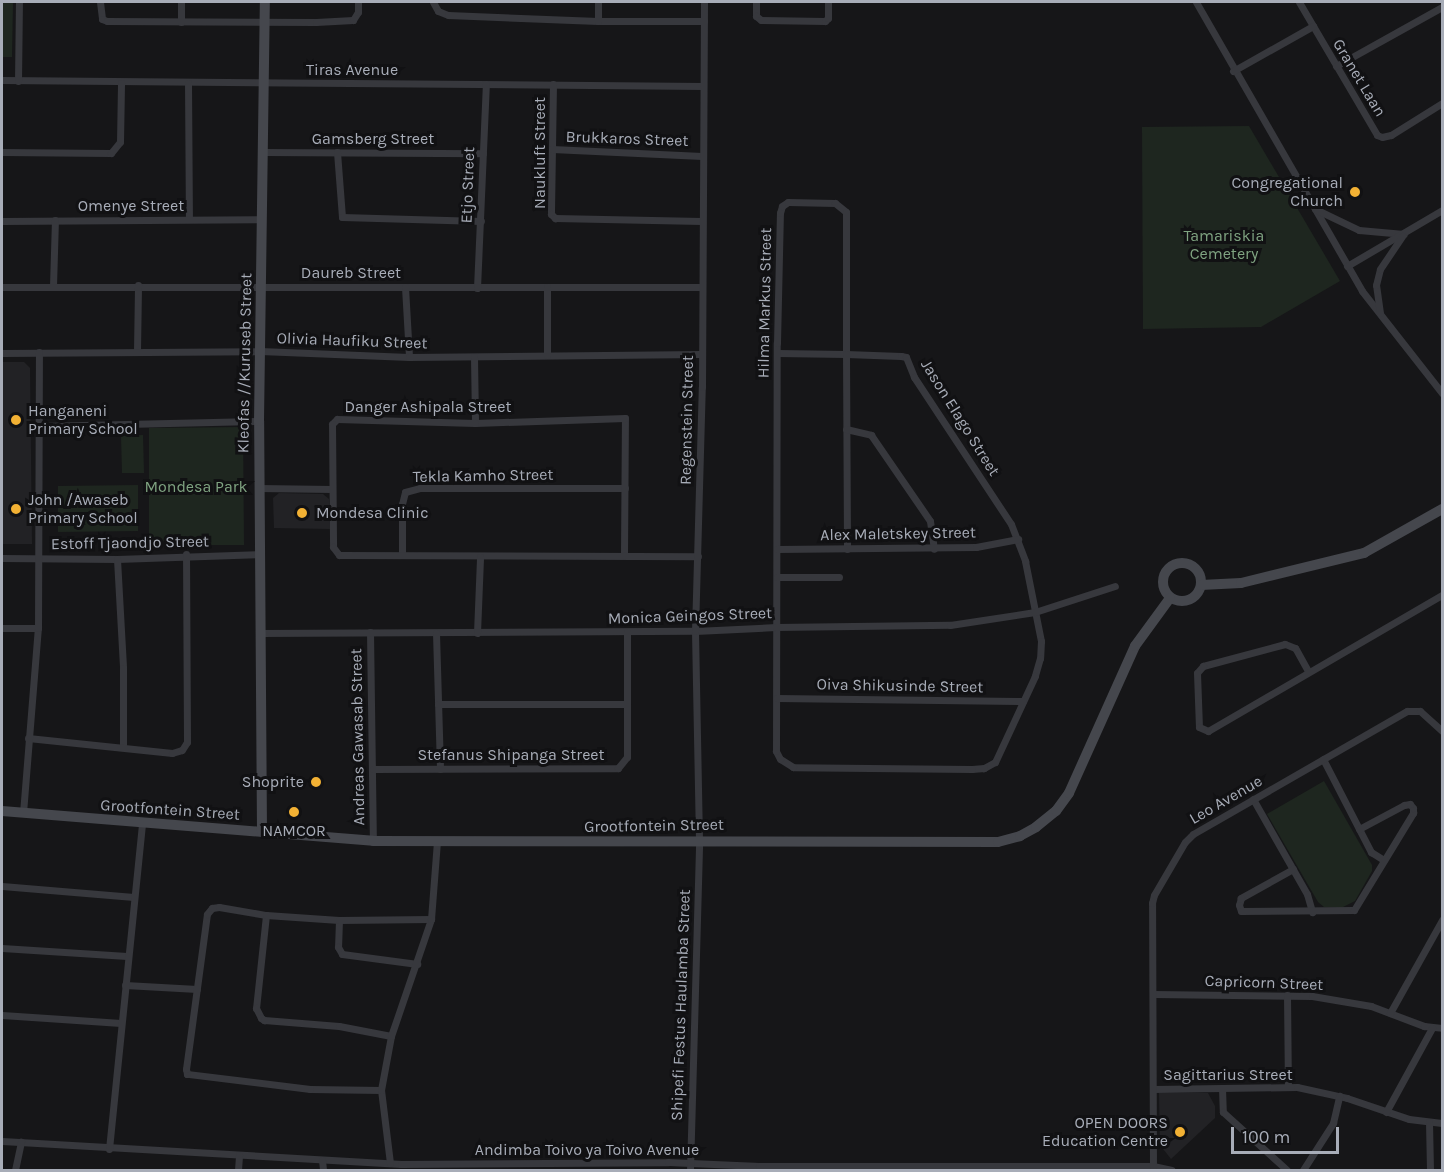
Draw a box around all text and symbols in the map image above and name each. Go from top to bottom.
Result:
street label: Granet Laan [1328,36,1390,120]
street label: Tiras Avenue [306,60,398,80]
street label: Naukluft Street [530,97,550,209]
street label: Brukkaros Street [565,127,689,151]
street label: Gamsberg Street [312,129,434,149]
street label: Etjo Street [457,146,479,224]
place label: Congregational Church [1231,173,1343,211]
marker: Congregational Church [1348,185,1362,199]
street label: Omenye Street [78,196,184,216]
park label: Tamariskia Cemetery [1184,226,1264,264]
street label: Hilma Markus Street [754,228,776,378]
street label: Daureb Street [301,263,401,283]
street label: Kleofas //Kuruseb Street [234,273,256,453]
street label: Olivia Haufiku Street [276,329,428,353]
street label: Regenstein Street [676,355,698,485]
street label: Jason Elago Street [916,356,1004,480]
street label: Danger Ashipala Street [344,397,512,417]
place label: Hanganeni Primary School [28,401,138,439]
marker: Hanganeni Primary School [9,413,23,427]
street label: Tekla Kamho Street [412,465,554,487]
park label: Mondesa Park [144,477,248,497]
place label: John /Awaseb Primary School [28,490,138,528]
marker: John /Awaseb Primary School [9,502,23,516]
place label: Mondesa Clinic [316,503,428,523]
marker: Mondesa Clinic [293,504,311,522]
street label: Alex Maletskey Street [820,523,976,545]
street label: Estoff Tjaondjo Street [51,532,209,554]
street label: Monica Geingos Street [607,604,773,628]
street label: Andreas Gawasab Street [347,648,369,826]
street label: Oiva Shikusinde Street [816,675,984,697]
street label: Stefanus Shipanga Street [417,745,605,765]
street label: Leo Avenue [1186,771,1266,829]
place label: Shoprite [242,772,304,792]
marker: Shoprite [309,775,323,789]
street label: Grootfontein Street [100,796,240,824]
marker: NAMCOR [287,805,301,819]
street label: Grootfontein Street [584,815,724,837]
place label: NAMCOR [262,821,326,841]
street label: Shipefi Festus Haulamba Street [667,889,695,1121]
street label: Capricorn Street [1204,971,1324,995]
street label: Sagittarius Street [1163,1065,1293,1085]
place label: OPEN DOORS Education Centre [1042,1113,1168,1151]
scale bar [1234,1115,1342,1153]
marker: OPEN DOORS Education Centre [1173,1125,1187,1139]
text: 100 m [1242,1126,1290,1148]
street label: Andimba Toivo ya Toivo Avenue [475,1140,699,1160]

